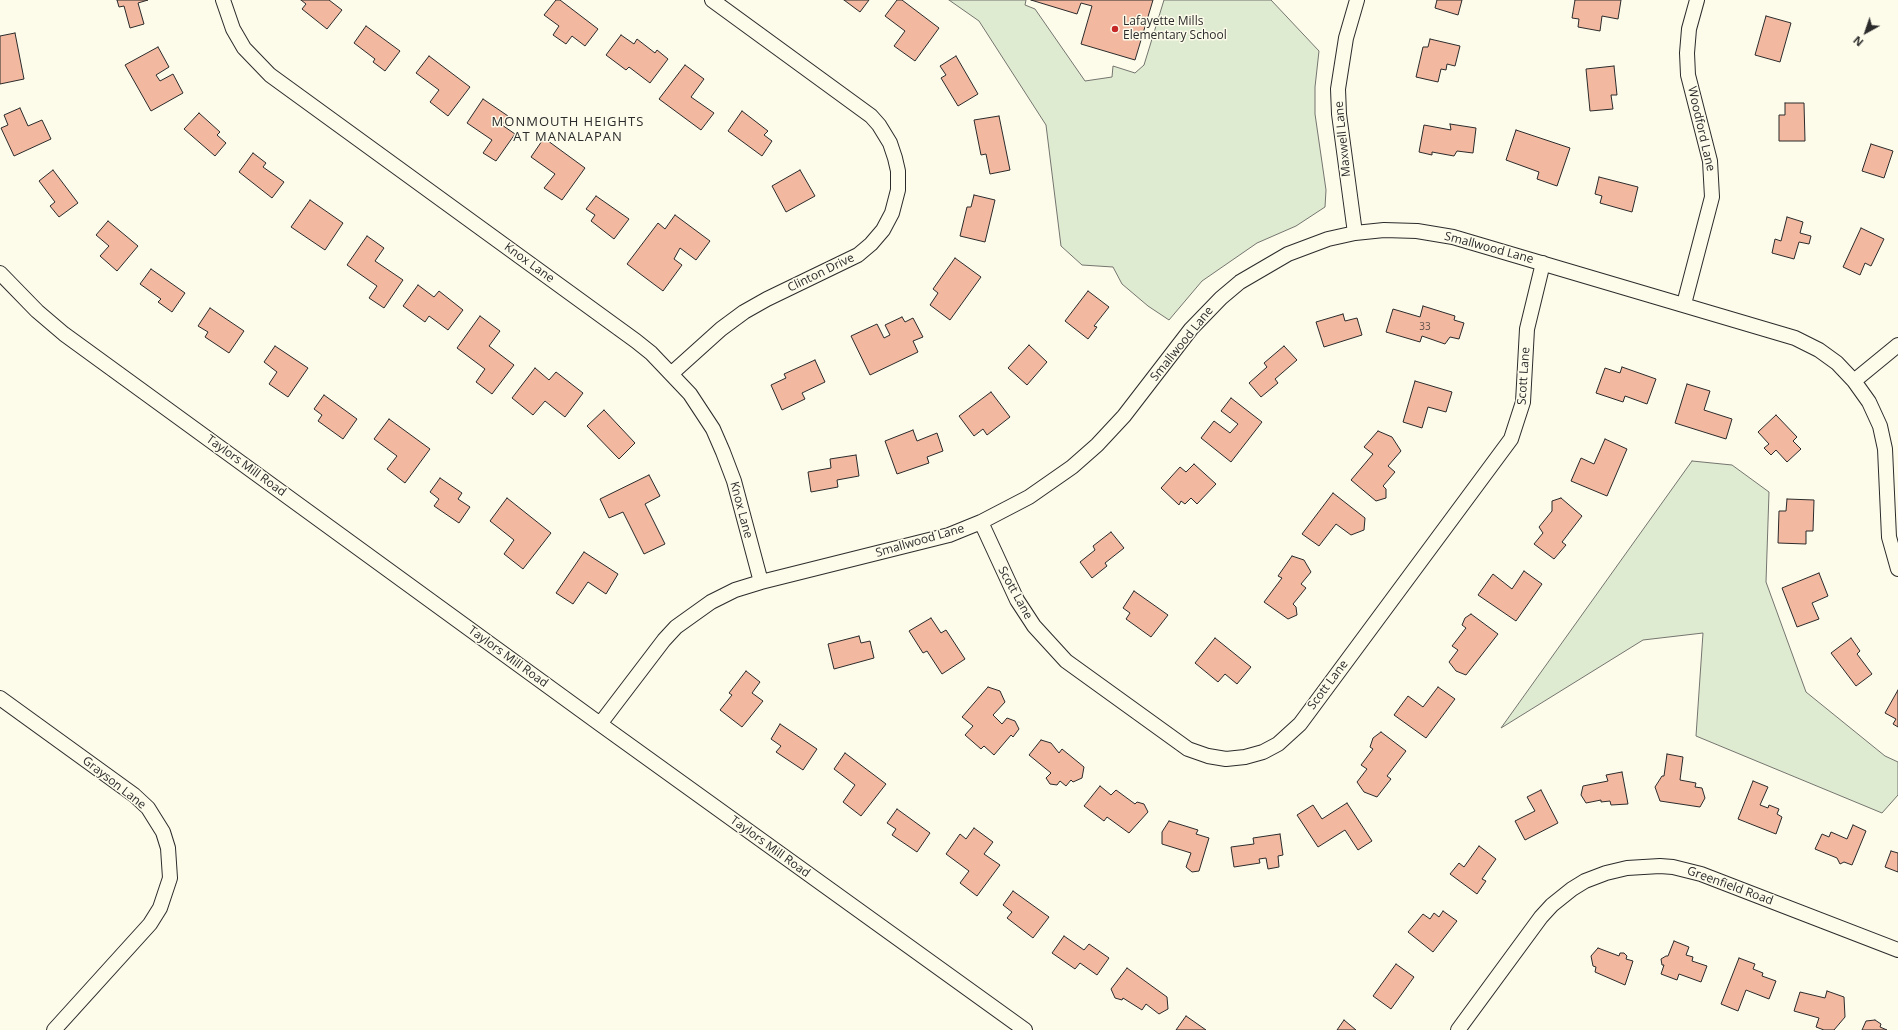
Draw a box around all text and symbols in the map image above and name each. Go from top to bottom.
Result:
north arrow [1846,12,1886,52]
place label: Lafayette Mills Elementary School [1123,15,1227,43]
marker: Lafayette Mills Elementary School [1110,24,1120,34]
text: N [1850,33,1866,50]
street label: Woodford Lane [1684,85,1718,173]
street label: Maxwell Lane [1332,100,1354,178]
district label: MONMOUTH HEIGHTS AT MANALAPAN [492,114,644,145]
street label: Smallwood Lane [1443,229,1535,267]
street label: Knox Lane [501,240,557,286]
street label: Clinton Drive [785,251,857,295]
street label: Smallwood Lane [1148,304,1216,384]
house number: 33 [1419,321,1431,333]
street label: Scott Lane [1515,346,1533,406]
street label: Taylors Mill Road [203,432,289,500]
street label: Knox Lane [726,480,756,540]
street label: Smallwood Lane [874,521,966,561]
street label: Scott Lane [995,564,1035,622]
street label: Taylors Mill Road [465,623,551,691]
street label: Scott Lane [1305,657,1351,713]
street label: Grayson Lane [79,754,149,812]
street label: Taylors Mill Road [727,813,813,881]
street label: Greenfield Road [1685,864,1775,908]

